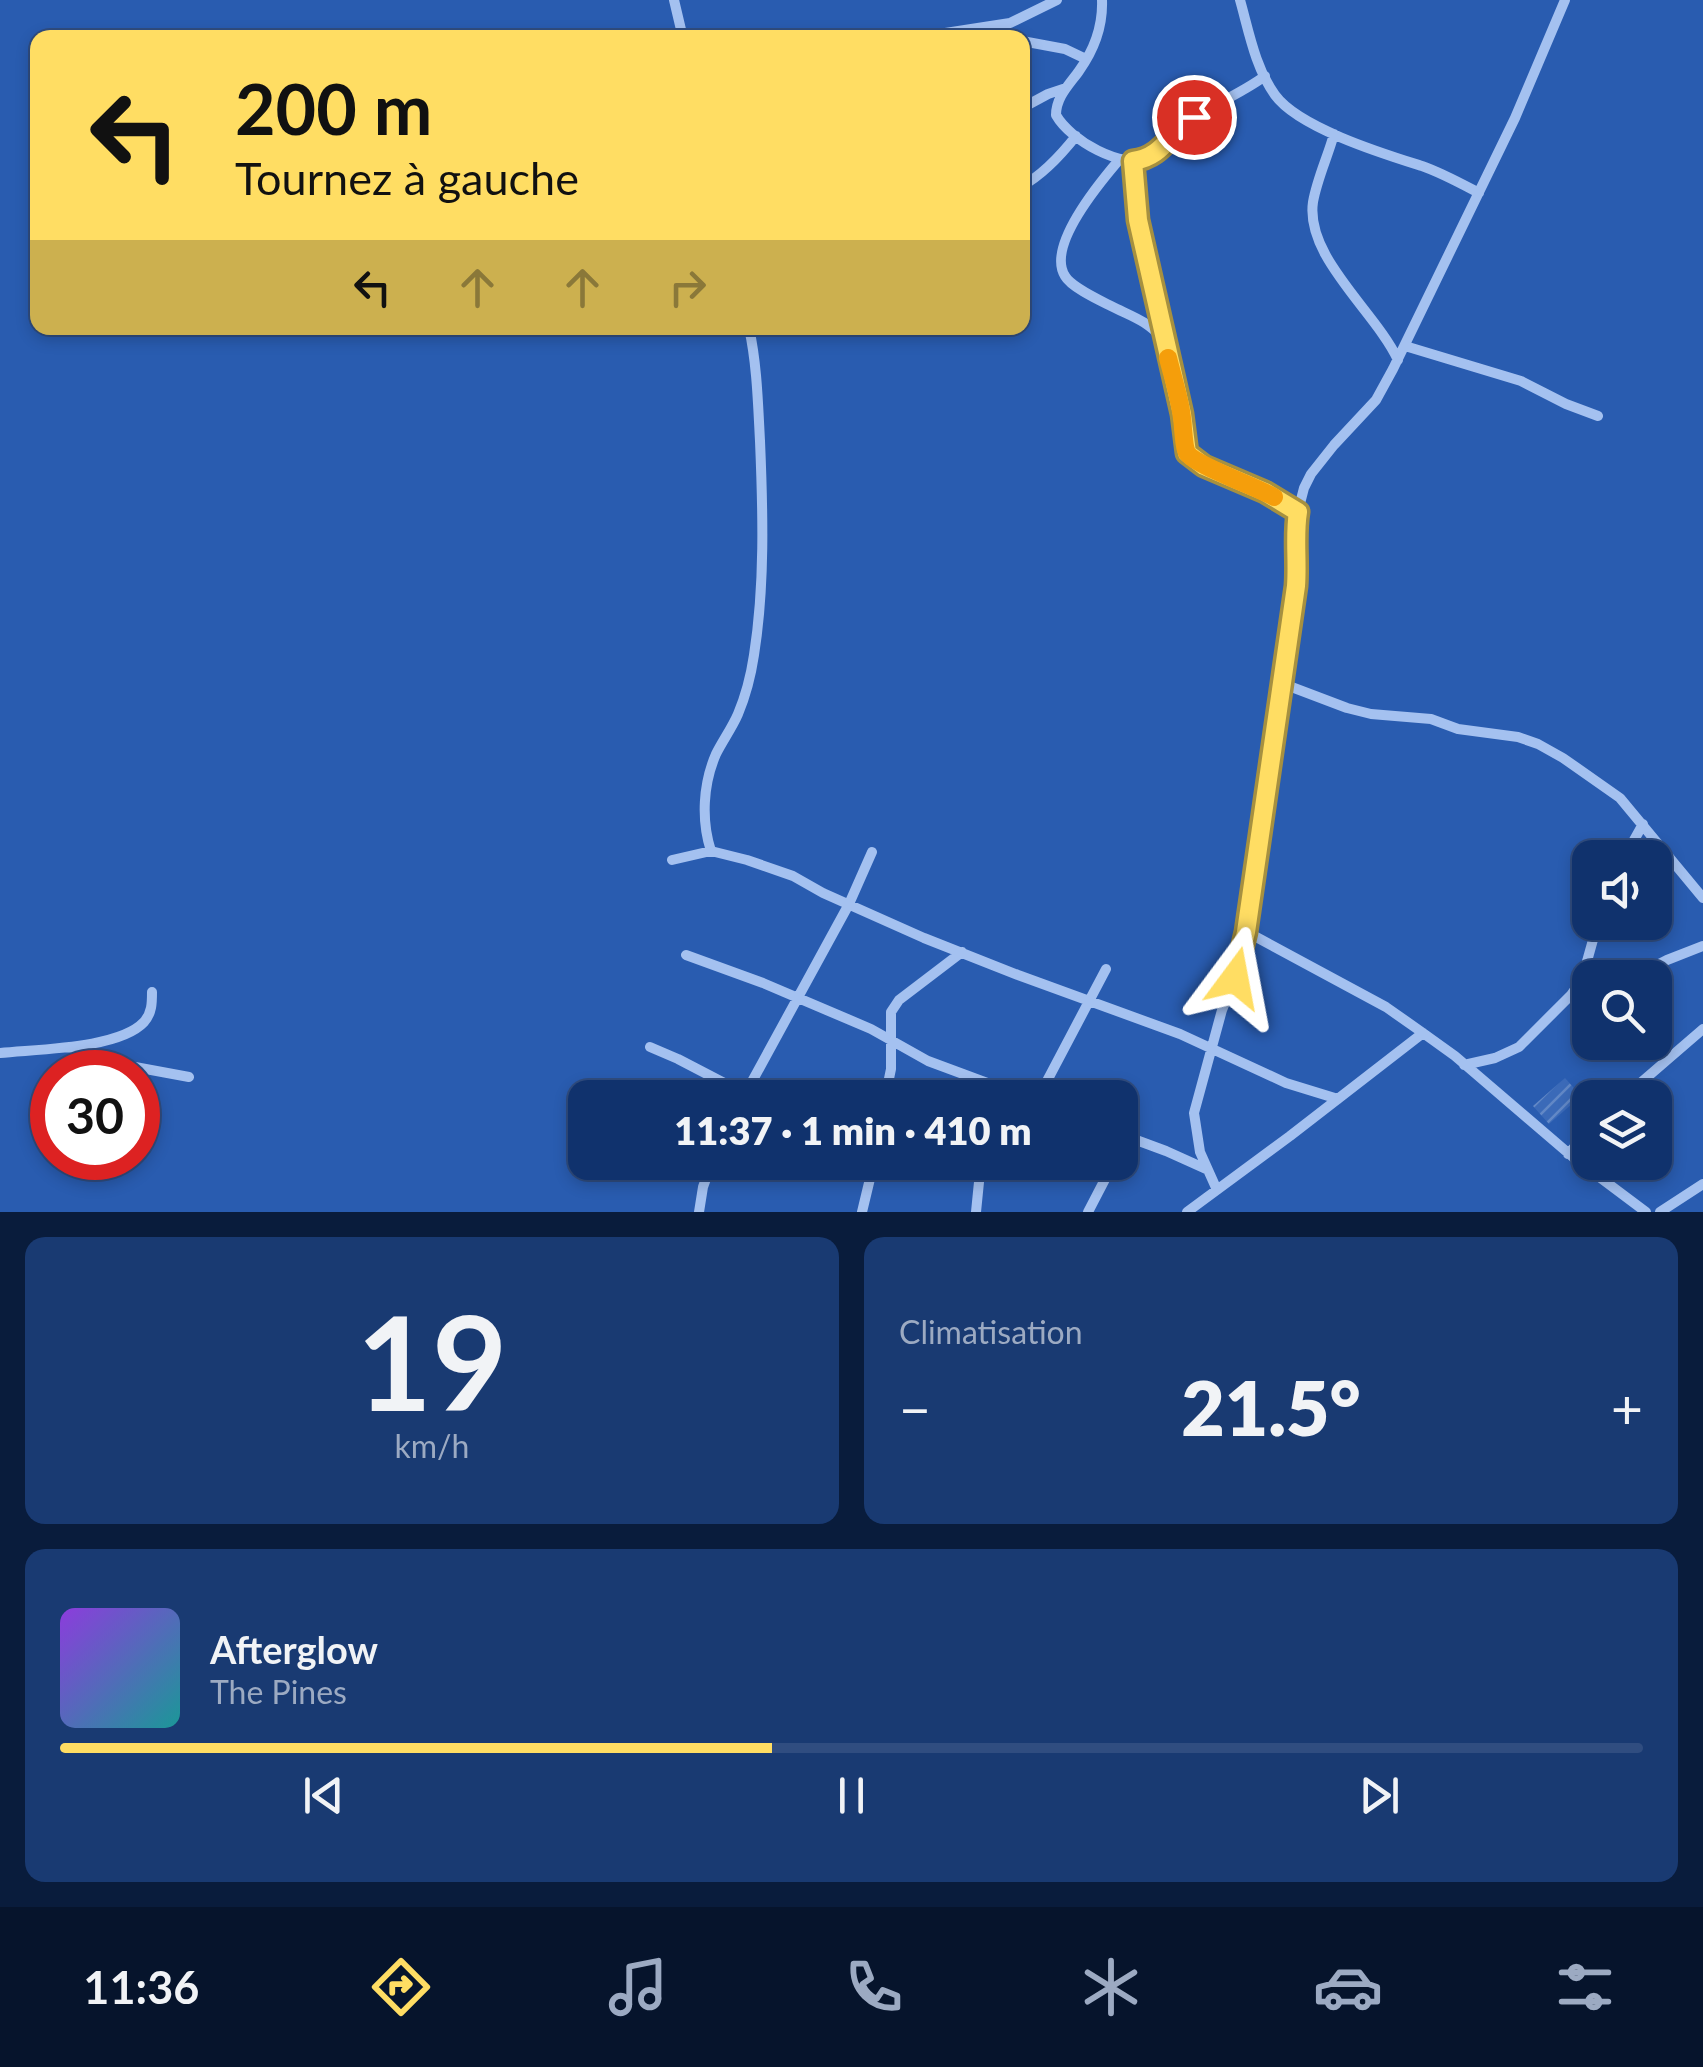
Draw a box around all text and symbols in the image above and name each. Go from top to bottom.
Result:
text: 200 m [235,66,432,150]
icon: left [70,70,200,200]
pin [1152,75,1237,160]
icon: arrive [1167,90,1222,145]
text: Tournez à gauche [235,151,579,205]
icon: left [345,260,400,315]
icon: ahead [450,260,505,315]
icon: ahead [555,260,610,315]
icon: right [660,260,715,315]
map controls [1572,840,1672,1180]
button: sound [1572,840,1672,940]
position arrow [1183,926,1287,1030]
button: search [1572,960,1672,1060]
speed limit sign: 30 [30,1050,160,1180]
button: layers [1572,1080,1672,1180]
text: 11:37 · 1 min · 410 m [674,1107,1032,1153]
text: 19 [357,1283,507,1439]
text: Climatisation [899,1312,1083,1351]
text: 21.5° [1181,1362,1361,1452]
text: − [899,1375,931,1441]
text: + [1611,1375,1643,1441]
text: km/h [395,1426,469,1465]
text: Afterglow [210,1626,378,1672]
text: The Pines [210,1672,347,1711]
icon: previous [296,1768,351,1823]
icon: pause [824,1768,879,1823]
icon: next [1352,1768,1407,1823]
icon: directions [366,1952,436,2022]
icon: music [603,1952,673,2022]
icon: phone [839,1952,909,2022]
icon: climate [1076,1952,1146,2022]
icon: car [1313,1952,1383,2022]
icon: filters [1550,1952,1620,2022]
text: 11:36 [83,1960,199,2014]

